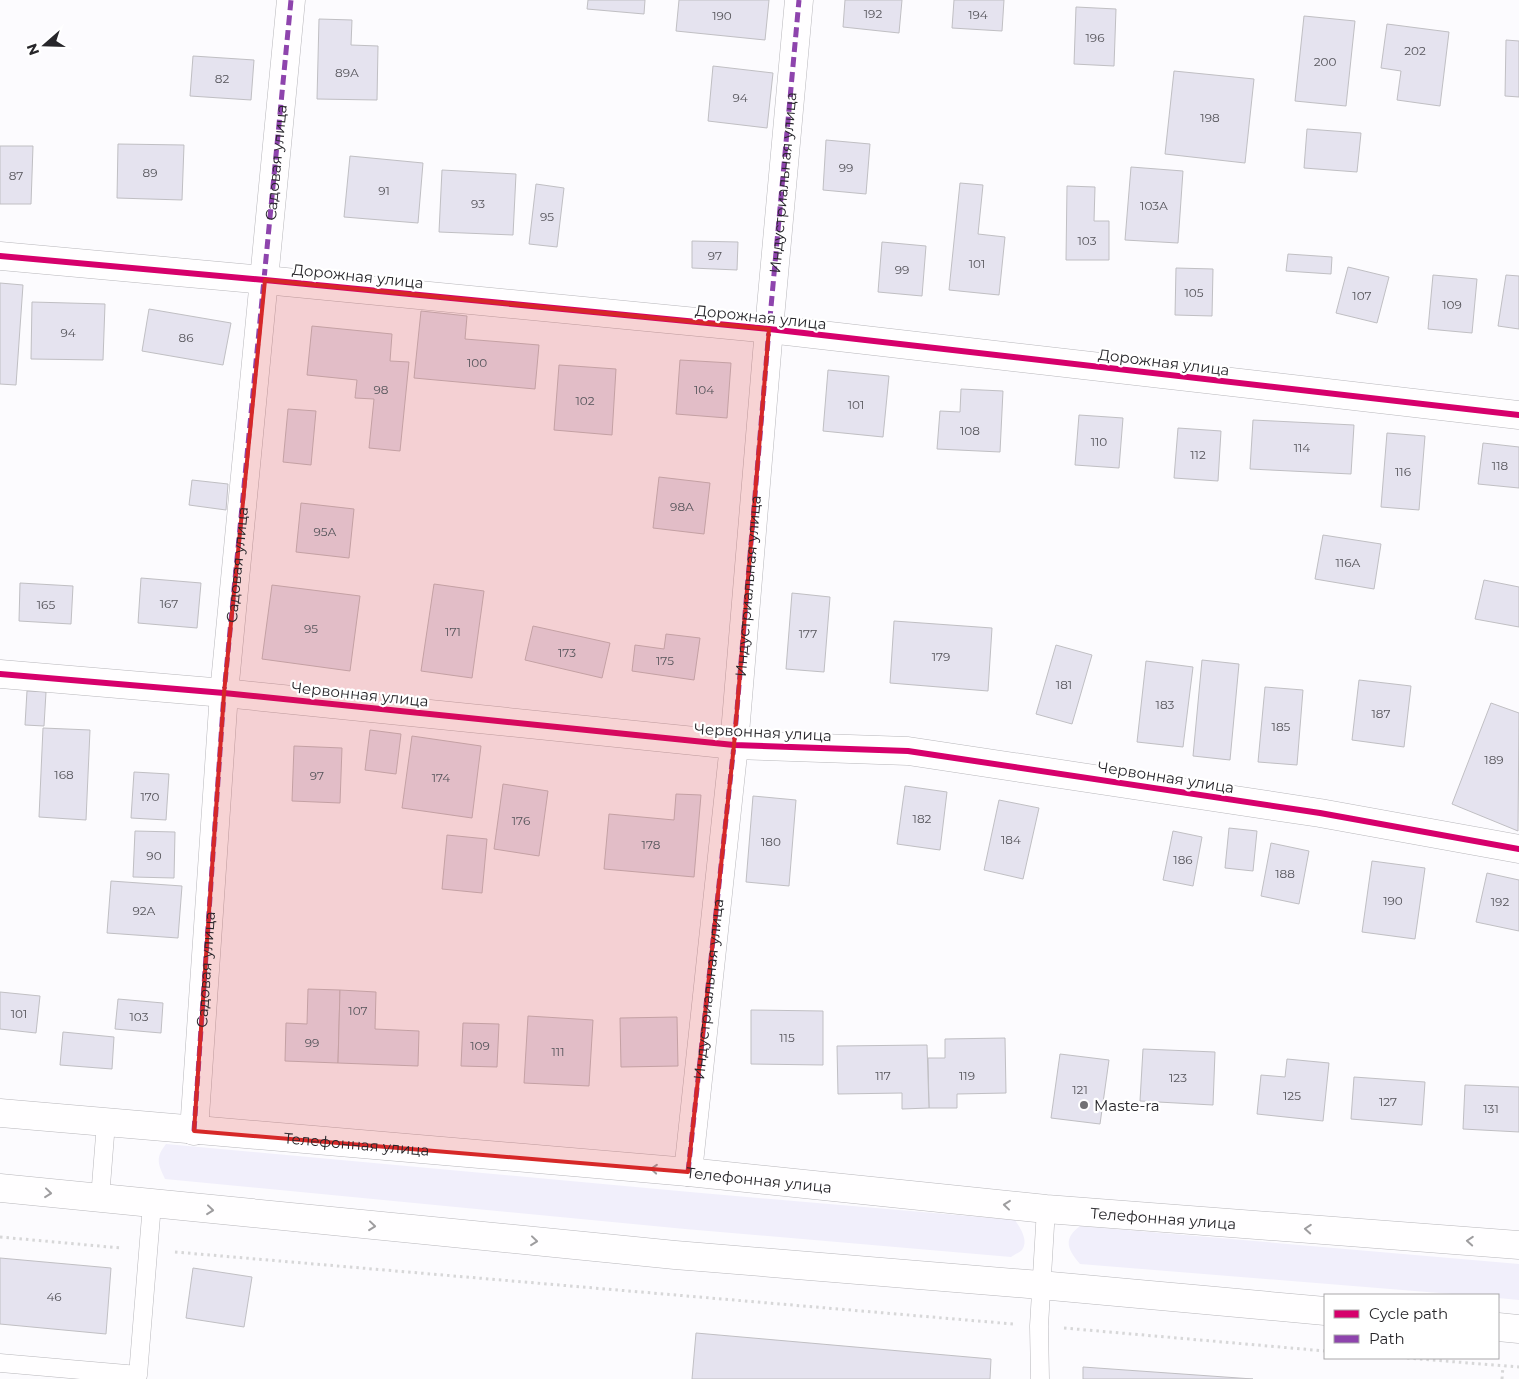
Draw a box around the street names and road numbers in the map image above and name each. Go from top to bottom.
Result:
street label: Индустриальная улица [765,91,800,274]
street label: Садовая улица [260,104,290,221]
street label: Дорожная улица [291,260,425,292]
street label: Дорожная улица [694,301,828,333]
street label: Дорожная улица [1097,345,1231,379]
street label: Индустриальная улица [730,495,764,677]
street label: Садовая улица [221,506,251,623]
street label: Червонная улица [290,677,430,711]
street label: Червонная улица [694,719,832,745]
street label: Червонная улица [1096,757,1236,797]
street label: Индустриальная улица [689,898,727,1081]
street label: Садовая улица [192,911,219,1028]
street label: Телефонная улица [283,1128,430,1159]
street label: Телефонная улица [685,1162,833,1196]
street label: Телефонная улица [1090,1203,1237,1233]

